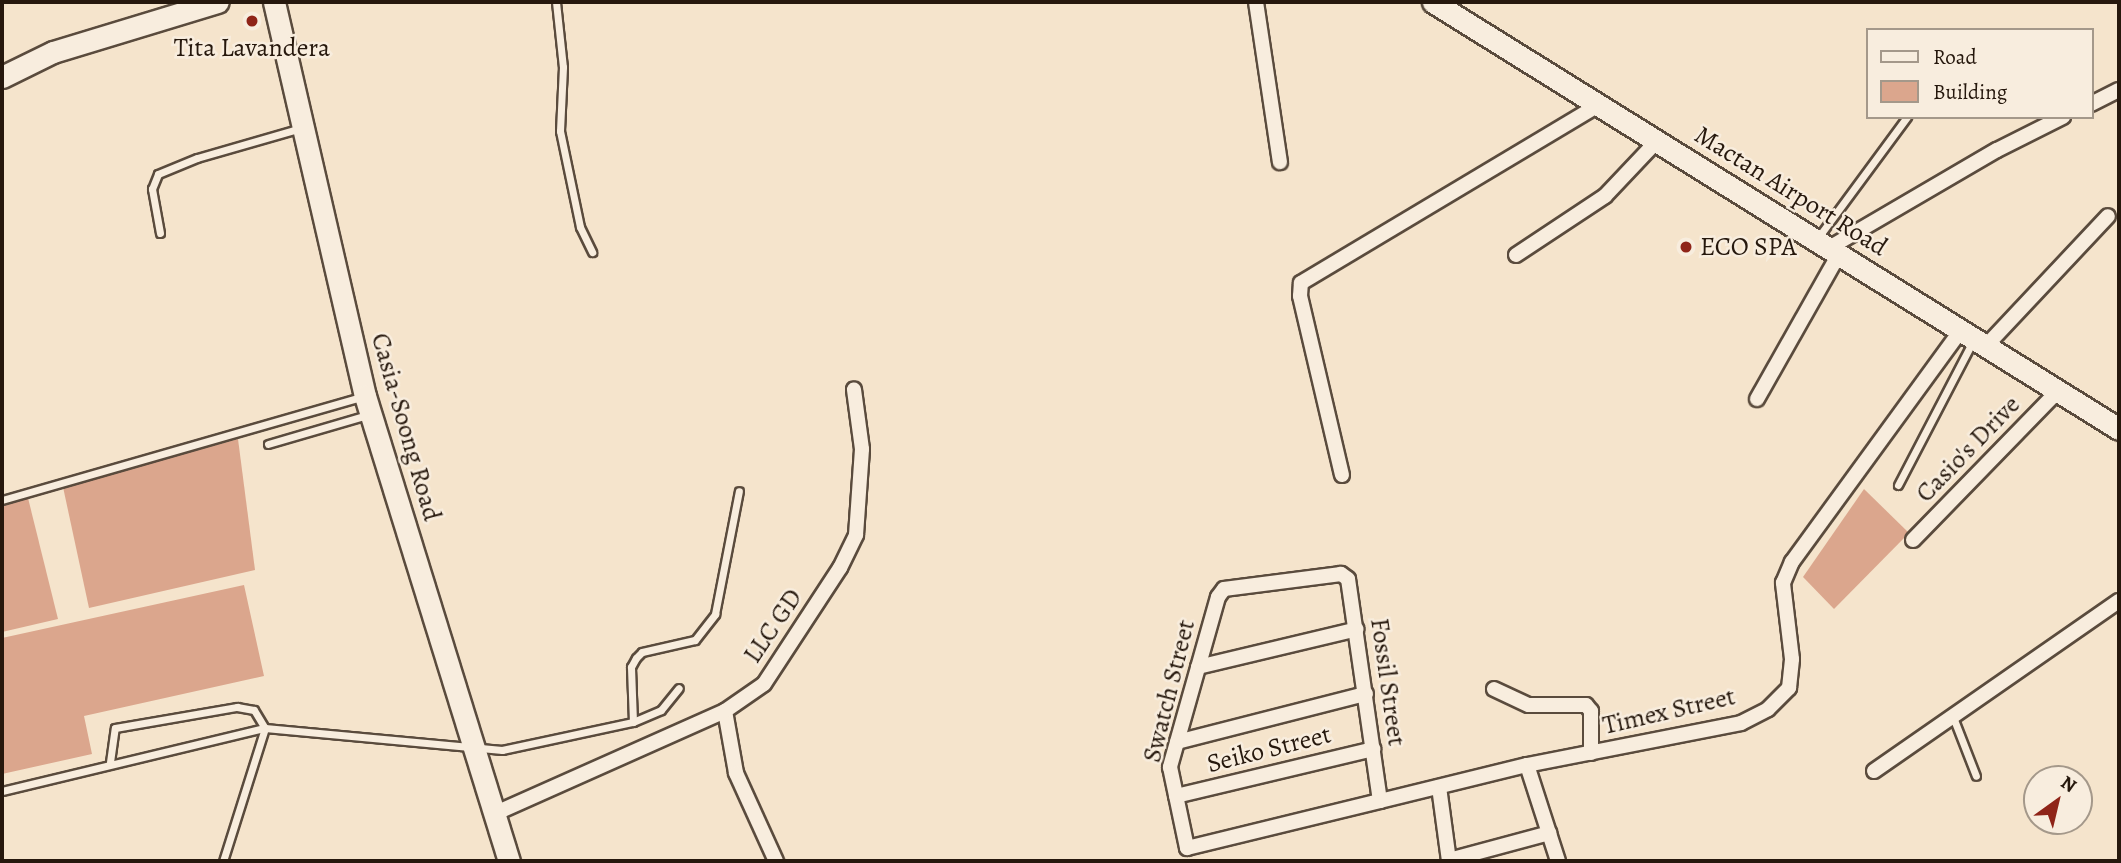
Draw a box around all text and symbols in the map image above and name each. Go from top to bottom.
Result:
marker: Tita Lavandera [244,13,260,29]
legend [1866,28,2093,119]
place label: Tita Lavandera [174,32,330,64]
text: Road [1933,43,1977,71]
text: Building [1933,78,2007,106]
street label: Mactan Airport Road [1689,119,1893,263]
place label: ECO SPA [1700,231,1797,263]
marker: ECO SPA [1678,239,1694,255]
street label: Casia-Soong Road [364,330,448,524]
street label: Casio's Drive [1910,389,2026,509]
street label: LLC GD [737,583,809,669]
street label: Swatch Street [1136,616,1202,766]
street label: Fossil Street [1364,616,1412,748]
street label: Timex Street [1600,681,1738,741]
street label: Seiko Street [1204,719,1334,779]
north arrow [2023,765,2093,835]
text: N [2056,770,2082,799]

